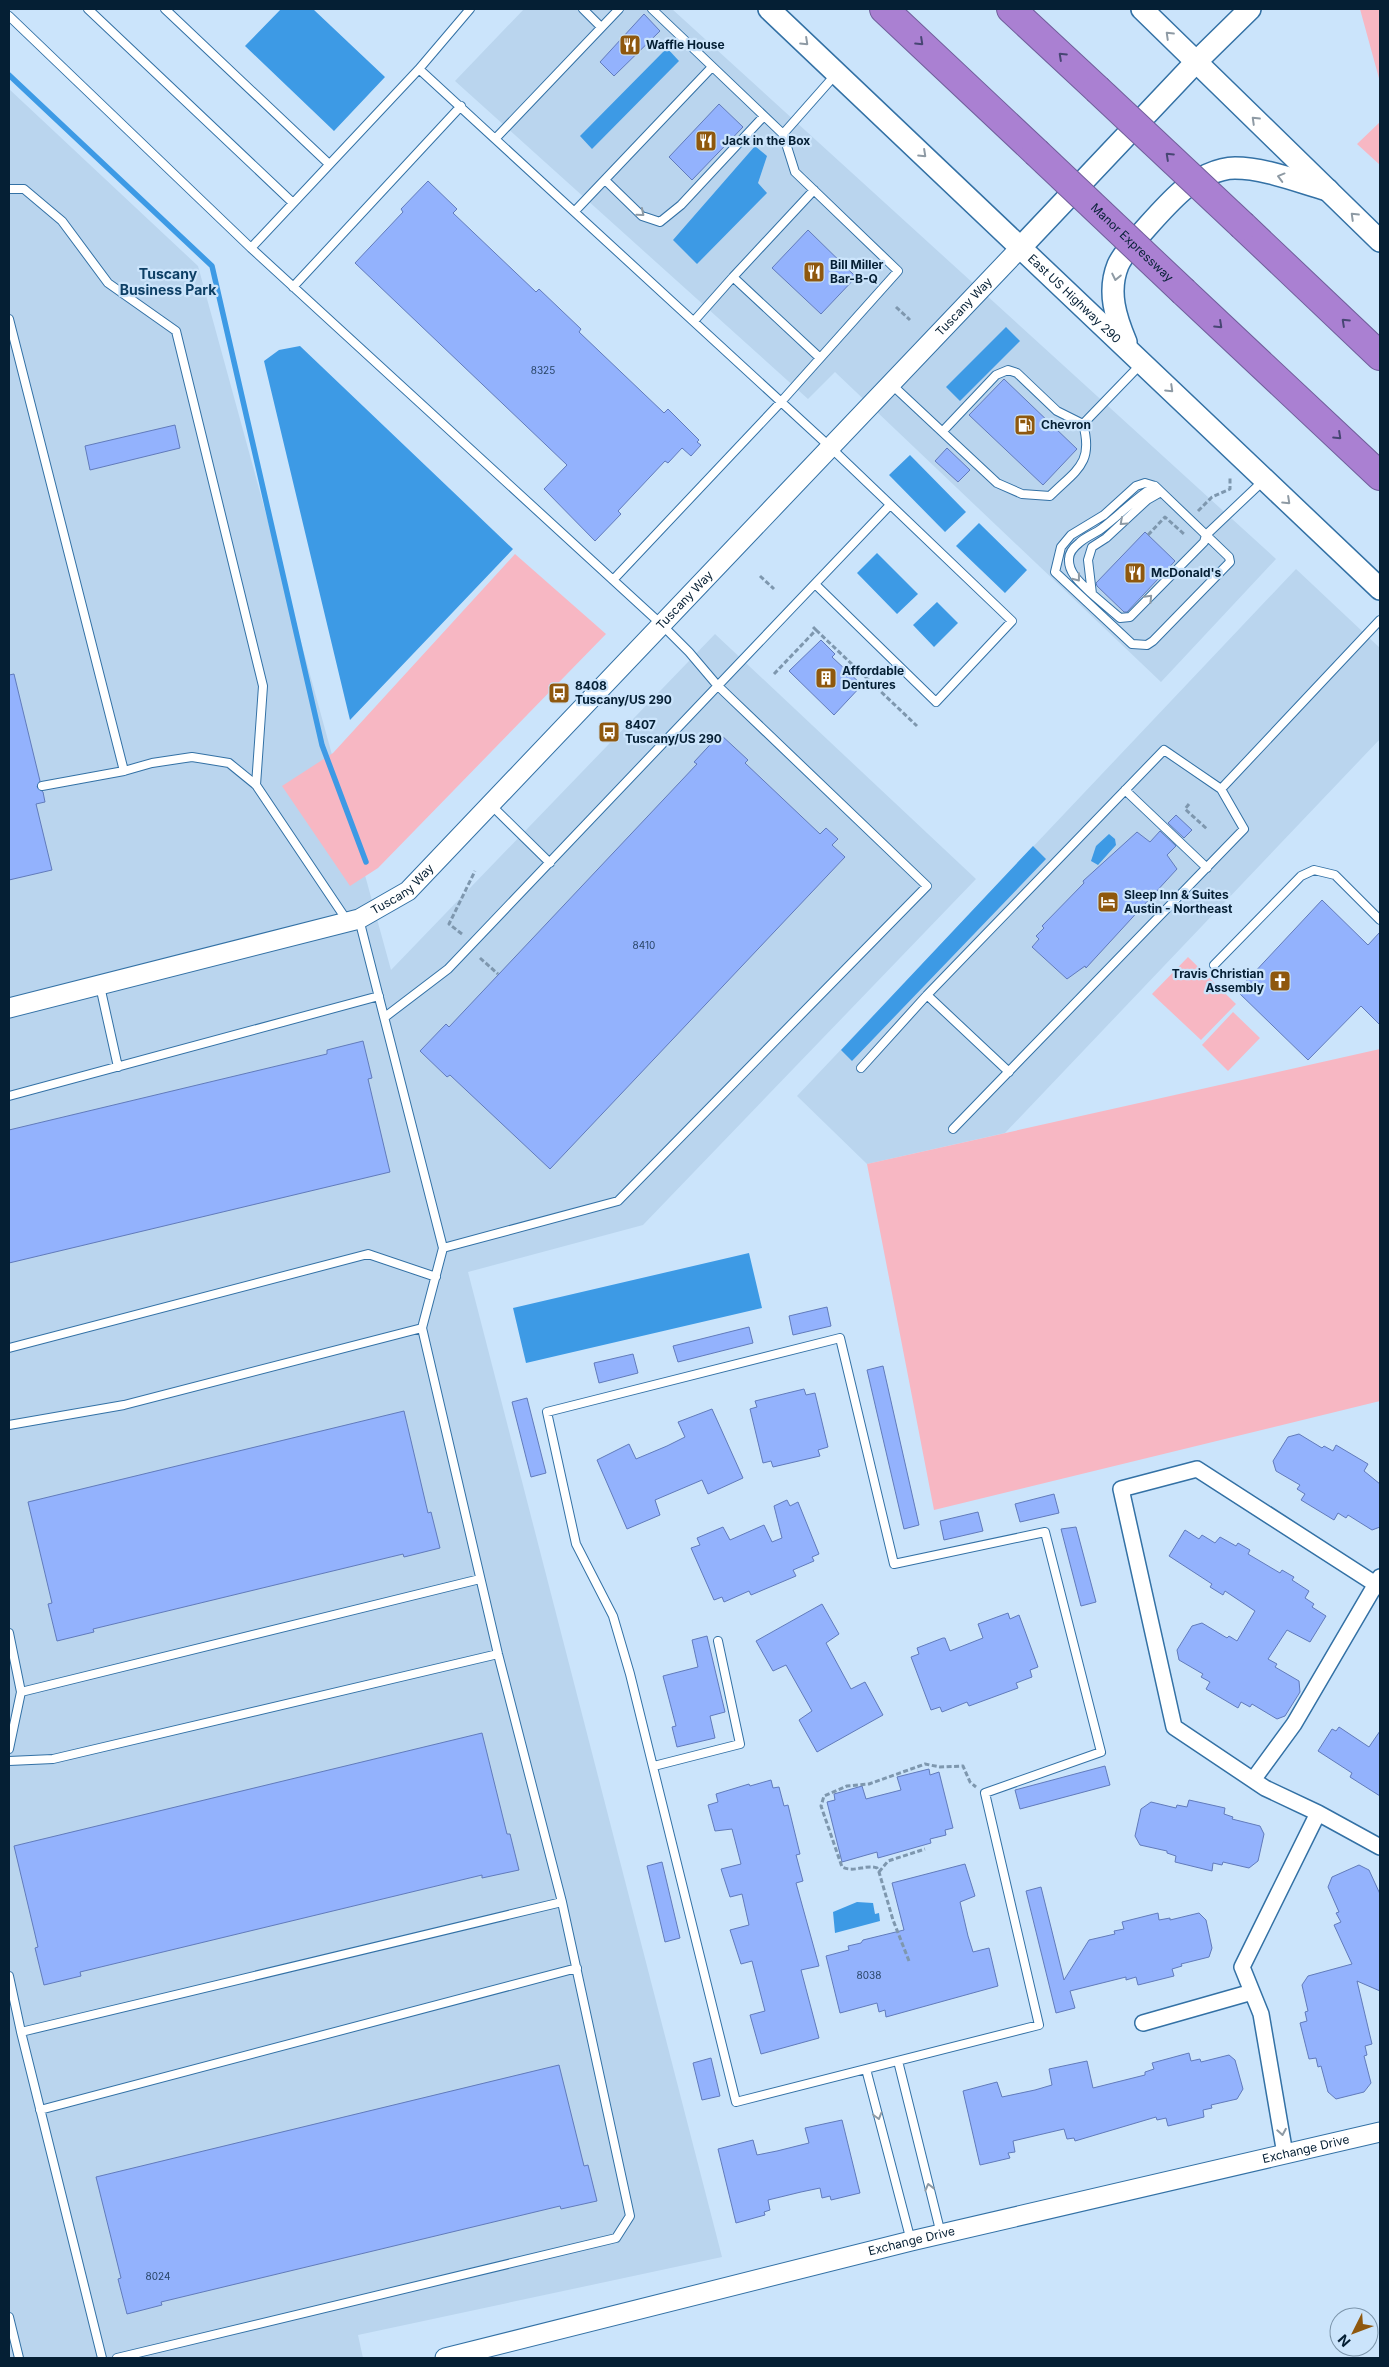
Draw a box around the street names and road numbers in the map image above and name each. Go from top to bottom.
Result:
street label: Manor Expressway [1088,200,1177,285]
street label: East US Highway 290 [1025,251,1124,346]
street label: Tuscany Way [932,274,995,339]
street label: Tuscany Way [653,567,716,632]
street label: Tuscany Way [368,860,437,918]
street label: Exchange Drive [1261,2131,1351,2166]
street label: Exchange Drive [866,2223,956,2258]

